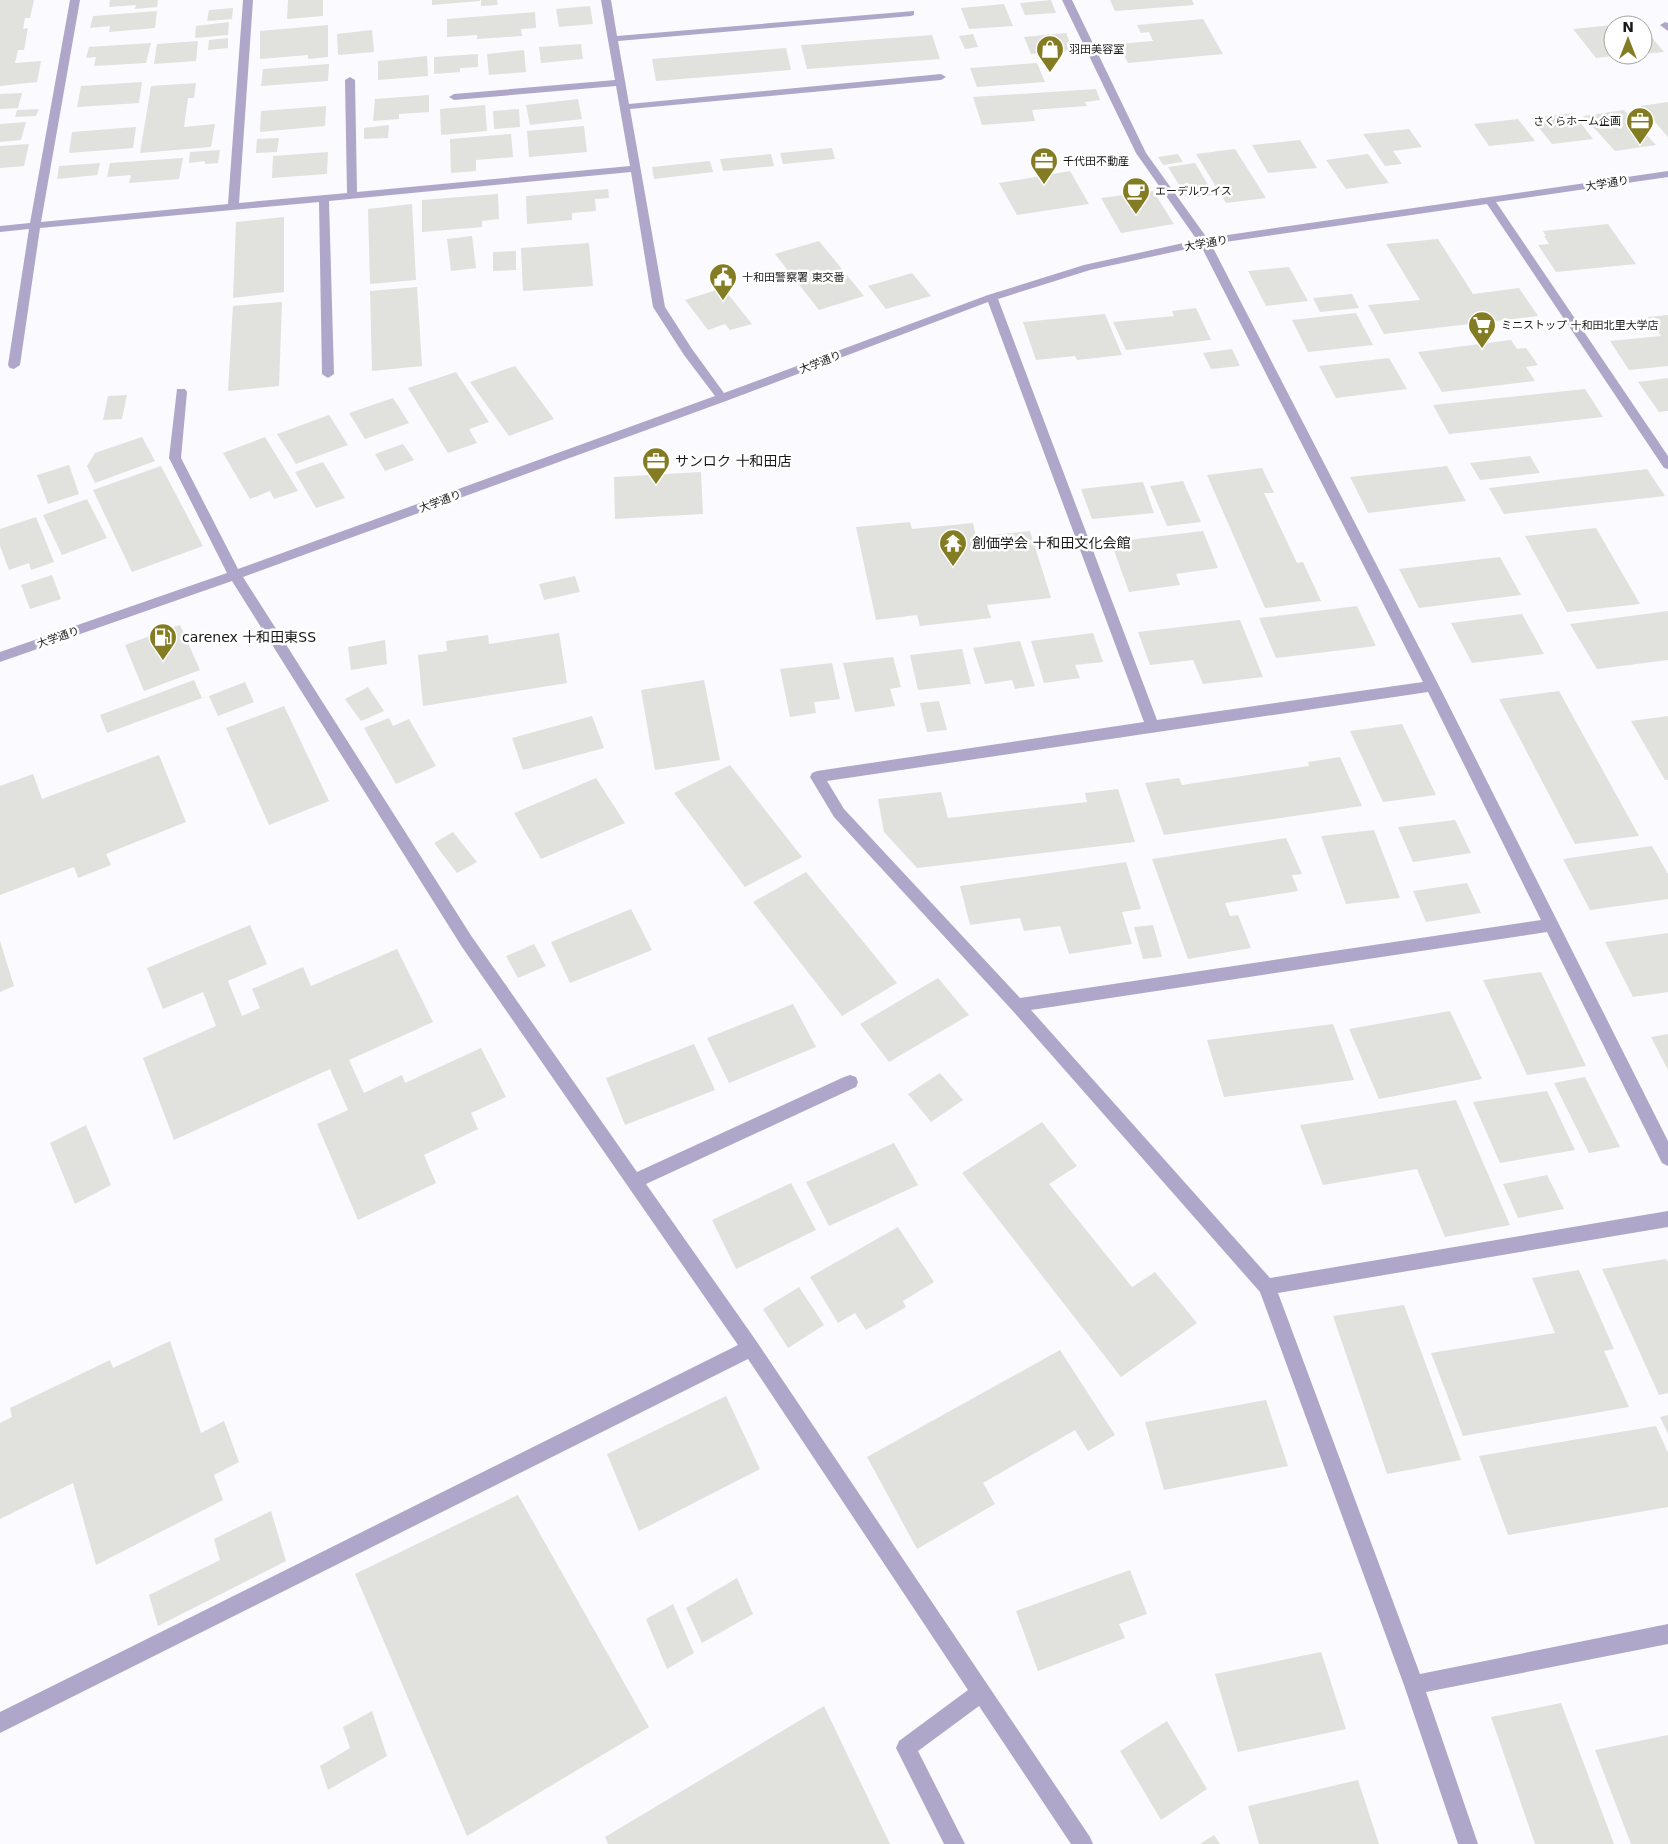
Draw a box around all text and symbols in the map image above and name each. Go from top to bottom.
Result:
north arrow [1603,15,1653,65]
text: N [1622,19,1634,35]
shop icon: 羽田美容室 [1035,34,1065,73]
place label: 羽田美容室 [1069,43,1124,56]
office icon: さくらホーム企画 [1625,106,1655,145]
place label: さくらホーム企画 [1533,115,1621,128]
office icon: 千代田不動産 [1029,146,1059,185]
place label: 千代田不動産 [1063,155,1129,168]
street label: 大学通り [1584,174,1630,193]
cafe icon: エーデルワイス [1121,176,1151,215]
place label: エーデルワイス [1155,185,1232,198]
street label: 大学通り [1183,233,1229,254]
public building icon: 十和田警察署 東交番 [708,262,738,301]
place label: 十和田警察署 東交番 [742,271,845,284]
supermarket icon: ミニストップ 十和田北里大学店 [1467,310,1497,349]
place label: ミニストップ 十和田北里大学店 [1501,319,1659,332]
street label: 大学通り [797,349,843,376]
office icon: サンロク 十和田店 [641,446,671,485]
place label: サンロク 十和田店 [675,453,791,469]
street label: 大学通り [417,488,463,515]
temple icon: 創価学会 十和田文化会館 [938,528,968,567]
place label: 創価学会 十和田文化会館 [972,535,1130,551]
fuel station icon: carenex 十和田東SS [148,622,178,661]
street label: 大学通り [35,624,81,651]
place label: carenex 十和田東SS [182,629,316,645]

